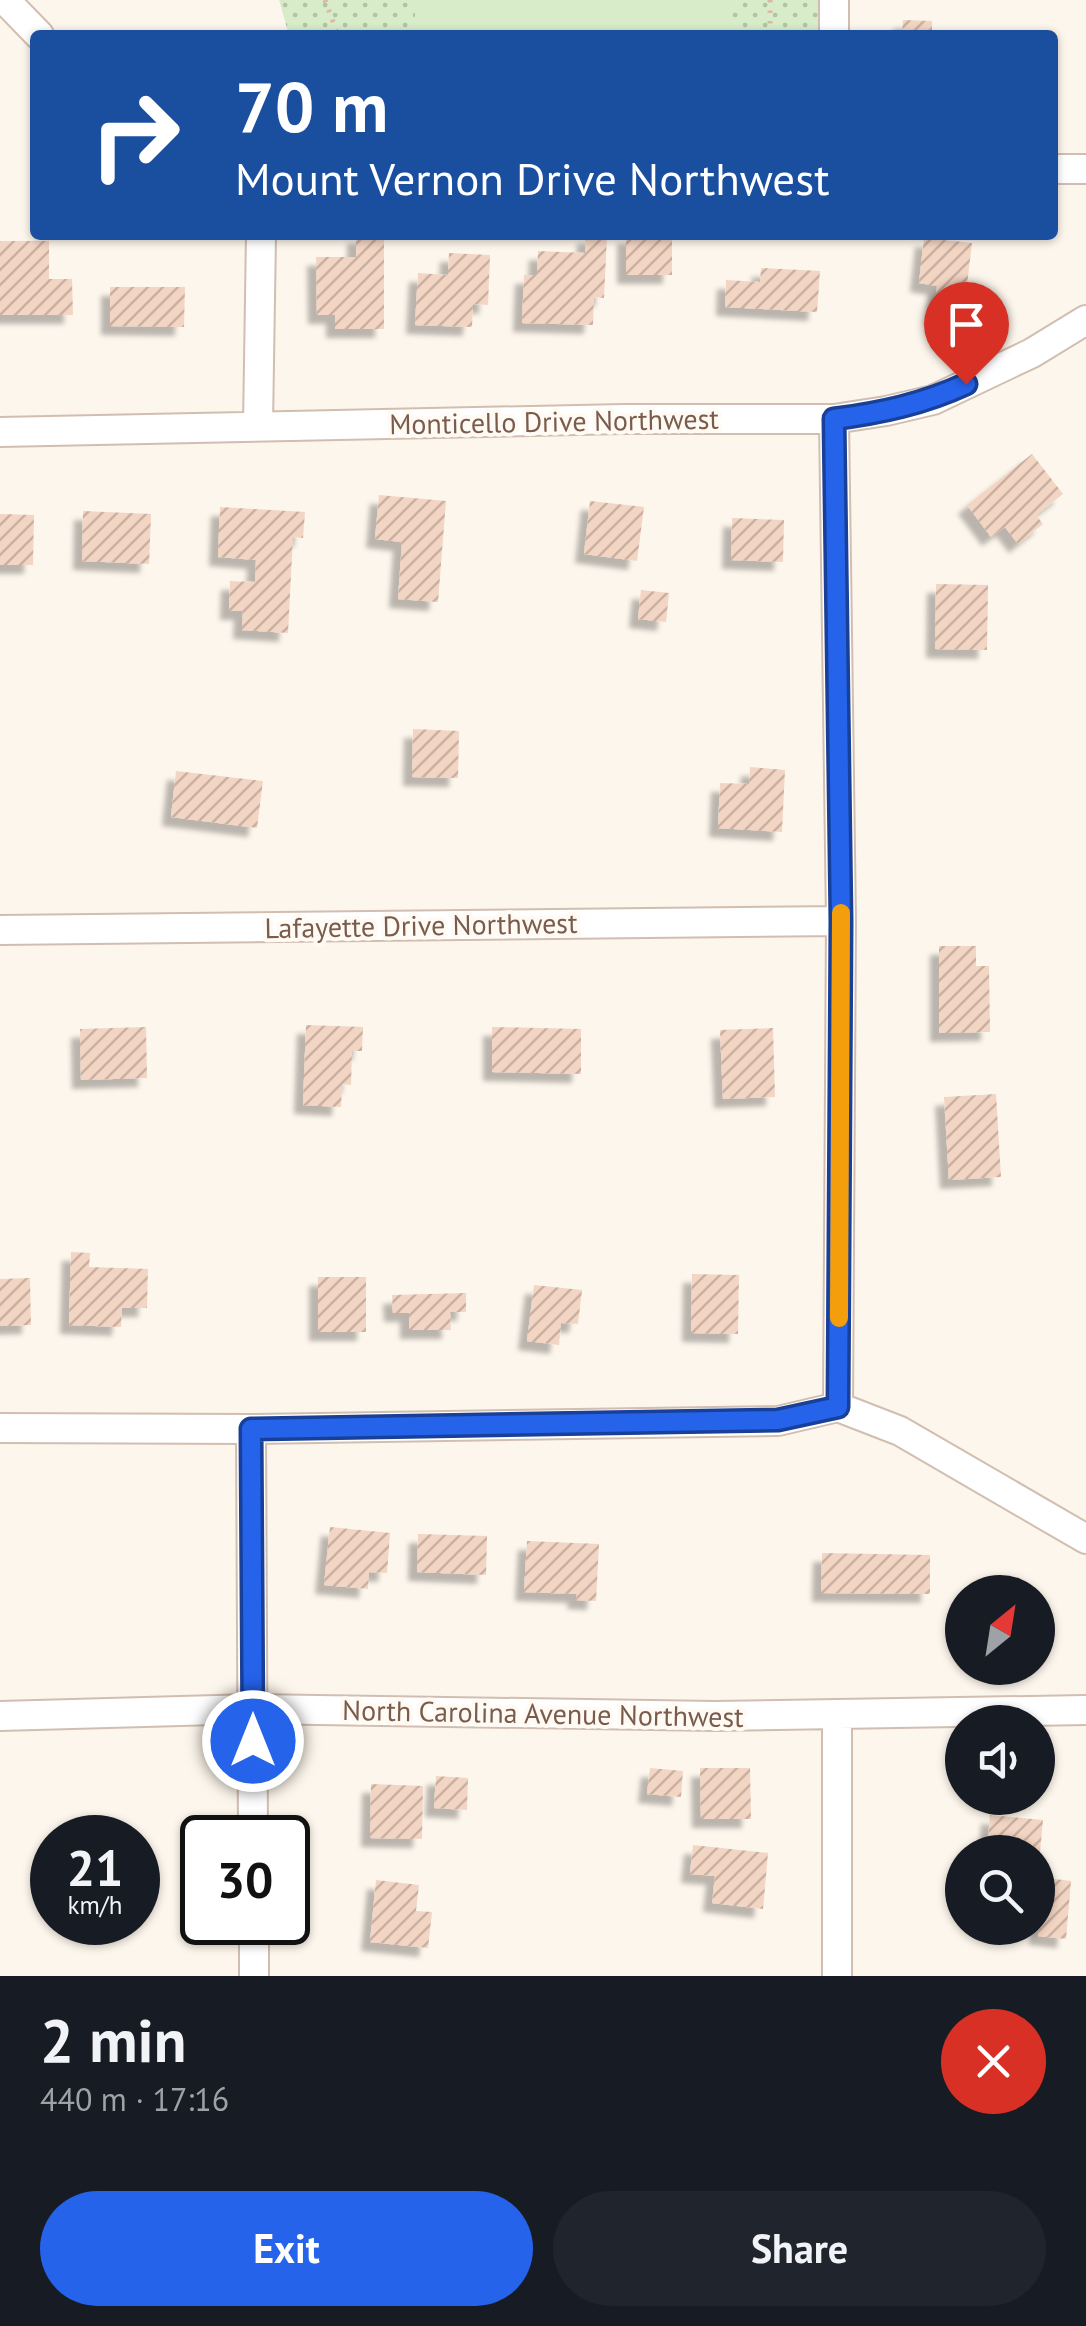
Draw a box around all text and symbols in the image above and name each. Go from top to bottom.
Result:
text: 70 m [235,61,388,151]
icon: right [70,70,200,200]
text: Mount Vernon Drive Northwest [235,149,829,207]
pin [924,282,1009,385]
icon: arrive [939,297,994,352]
street label: Monticello Drive Northwest [389,400,720,442]
street label: Lafayette Drive Northwest [264,904,578,946]
north arrow [945,1575,1055,1685]
map controls [945,1575,1055,1945]
position arrow [201,1689,305,1793]
street label: North Carolina Avenue Northwest [342,1691,745,1735]
button: sound [945,1705,1055,1815]
speed limit sign: 30 [180,1815,310,1945]
text: 21 [67,1835,123,1900]
button: search [945,1835,1055,1945]
text: km/h [68,1889,122,1921]
text: 2 min [40,2001,186,2079]
button: close [941,2009,1046,2114]
text: 440 m · 17:16 [40,2078,229,2120]
button: Exit [40,2191,533,2306]
button: Share [553,2191,1046,2306]

